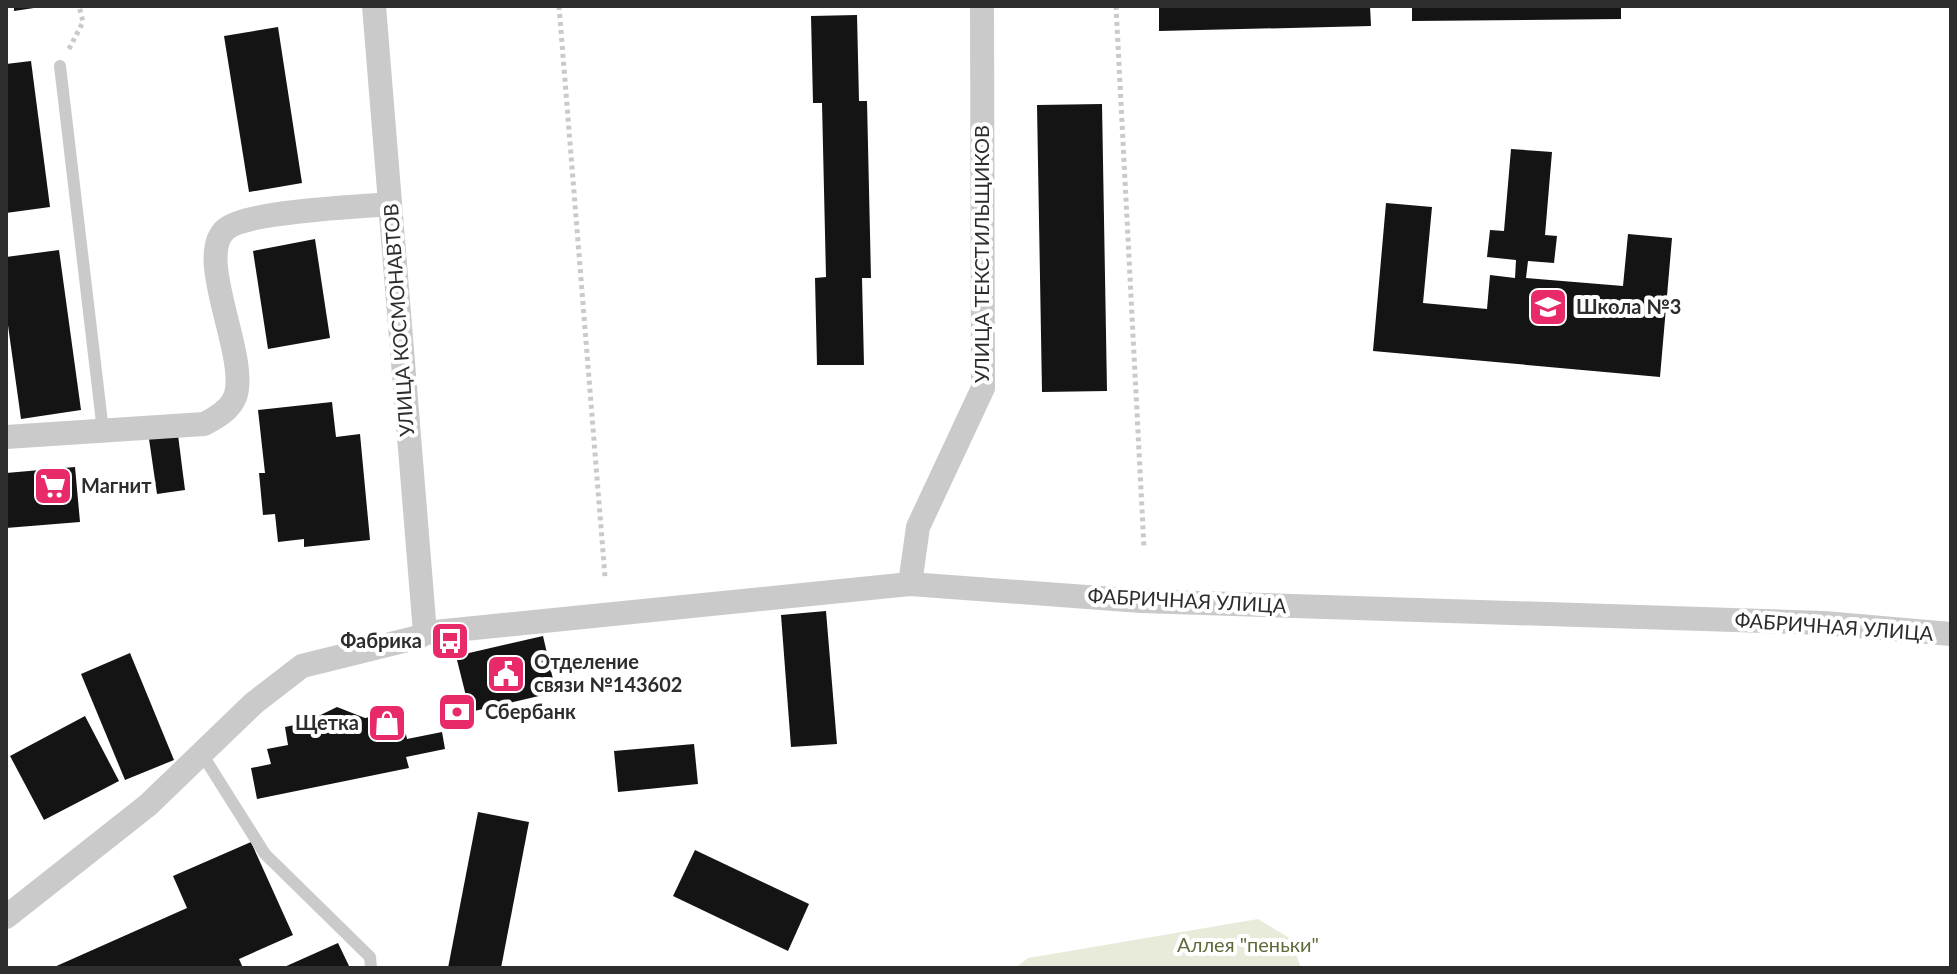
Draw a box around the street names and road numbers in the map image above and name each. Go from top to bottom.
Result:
street label: УЛИЦА ТЕКСТИЛЬЩИКОВ [969,125,993,383]
street label: УЛИЦА КОСМОНАВТОВ [378,203,418,437]
street label: ФАБРИЧНАЯ УЛИЦА [1087,583,1288,617]
street label: ФАБРИЧНАЯ УЛИЦА [1734,607,1935,645]

